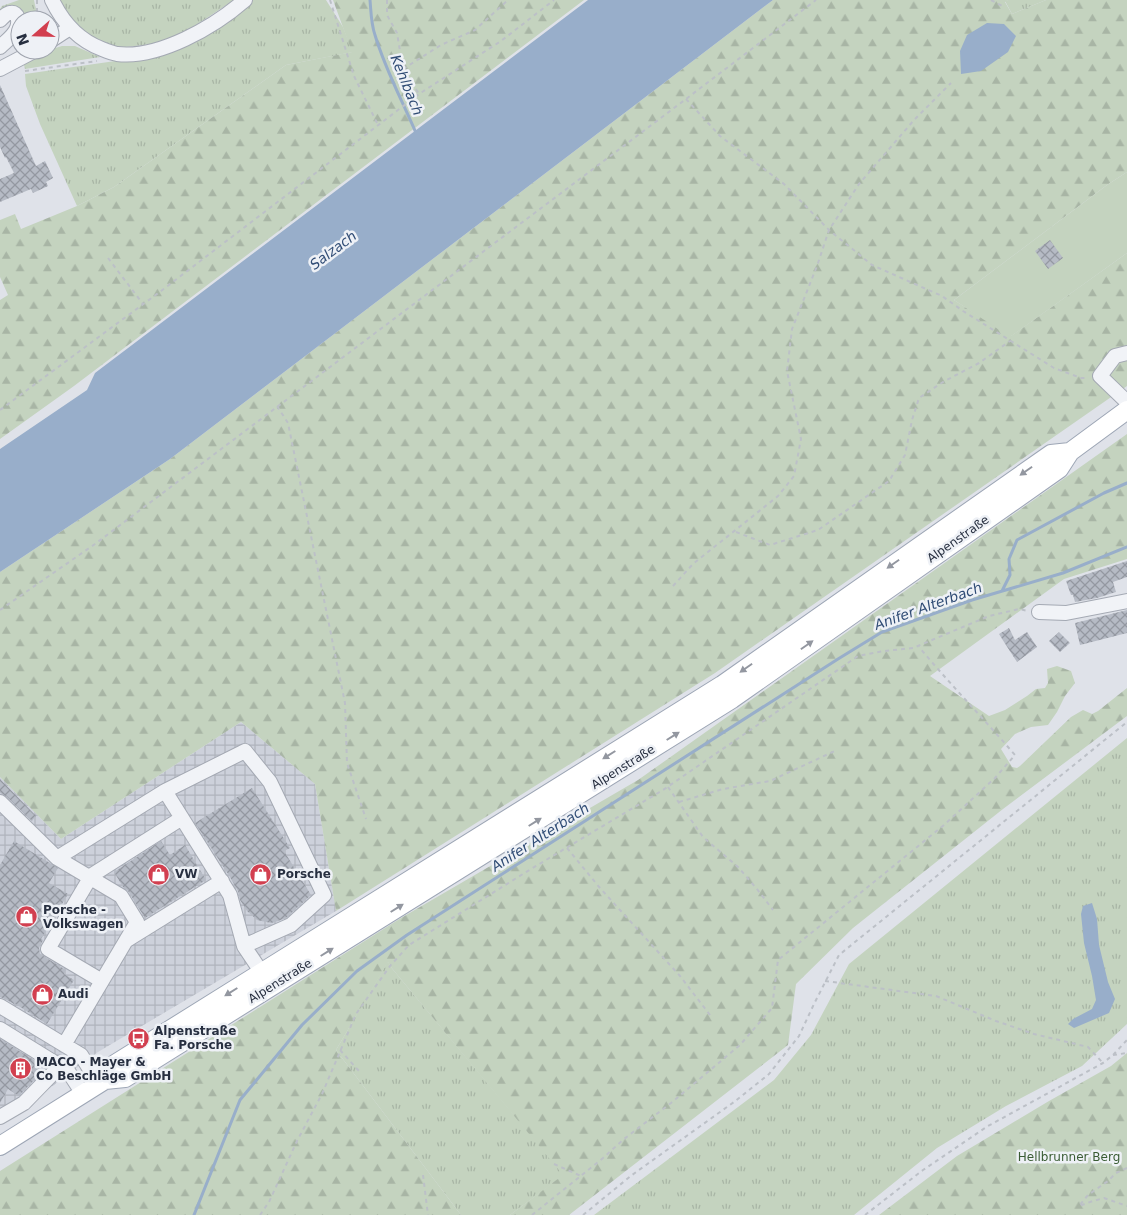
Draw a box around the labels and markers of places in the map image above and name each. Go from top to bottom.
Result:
shop icon: VW [147,862,171,886]
shop icon: Porsche [249,862,273,886]
place label: VW [175,867,198,881]
place label: Porsche [277,867,331,881]
place label: Porsche - Volkswagen [43,903,124,931]
shop icon: Porsche - Volkswagen [15,905,39,929]
shop icon: Audi [30,982,54,1006]
place label: Audi [58,987,89,1001]
place label: Alpenstraße Fa. Porsche [154,1024,236,1052]
bus stop icon: Alpenstraße Fa. Porsche [126,1026,150,1050]
place label: MACO - Mayer & Co Beschläge GmbH [36,1055,171,1083]
building icon: MACO - Mayer & Co Beschläge GmbH [8,1057,32,1081]

